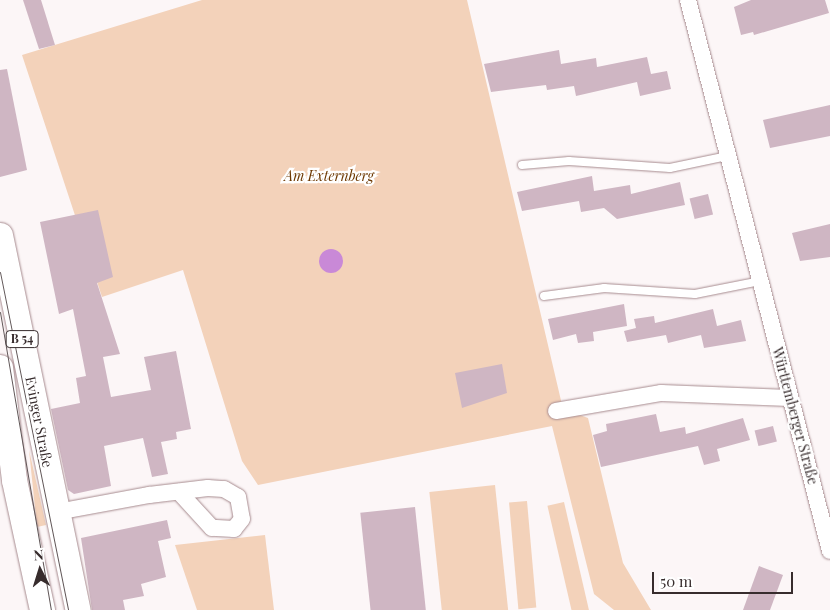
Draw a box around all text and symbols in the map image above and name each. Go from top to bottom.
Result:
park label: Am Externberg [284,168,374,184]
road number: B 54 [5,329,40,348]
street label: Württemberger Straße [769,345,821,487]
street label: Evinger Straße [22,375,56,469]
north arrow [15,545,65,595]
text: N [33,545,45,564]
scale bar [655,562,796,594]
text: 50 m [660,571,692,591]

